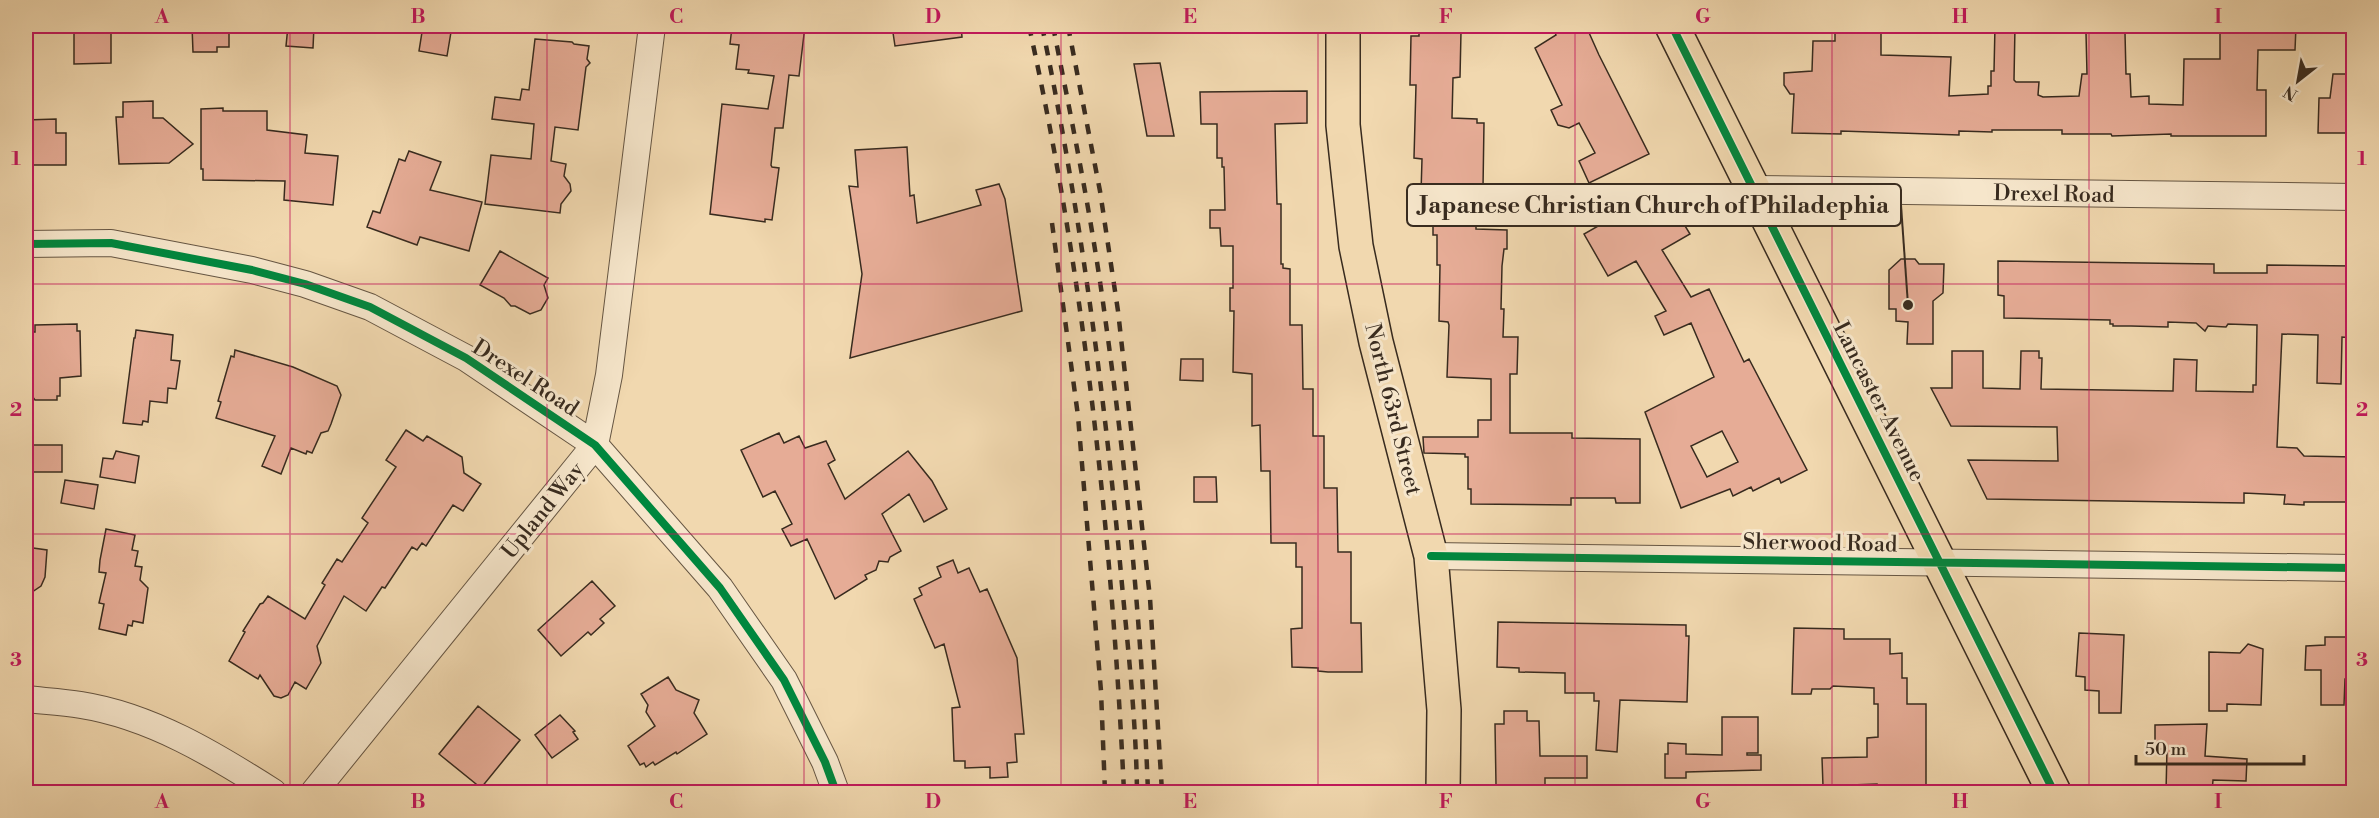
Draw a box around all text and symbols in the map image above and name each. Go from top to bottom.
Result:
text: A [154,5,170,30]
text: B [410,5,426,30]
text: C [669,5,683,30]
text: D [925,5,941,30]
text: E [1183,5,1197,30]
text: F [1439,5,1453,30]
text: G [1695,5,1711,30]
text: H [1952,5,1969,30]
text: I [2214,5,2222,30]
north arrow [2268,51,2328,111]
text: N [2280,81,2301,105]
text: 1 [11,147,21,172]
text: 1 [2357,147,2367,172]
street label: Drexel Road [1993,180,2115,209]
callout: Japanese Christian Church of Philadephia [1407,184,1901,226]
text: Japanese Christian Church of Philadephia [1416,191,1890,221]
street label: Lancaster Avenue [1827,317,1931,486]
street label: North 63rd Street [1358,321,1427,498]
street label: Drexel Road [467,334,584,423]
text: 2 [10,398,22,423]
text: 2 [2356,398,2368,423]
street label: Upland Way [496,457,591,565]
street label: Sherwood Road [1742,529,1898,558]
text: 3 [10,648,22,673]
text: 3 [2356,648,2368,673]
scale bar [2136,728,2304,766]
text: 50 m [2145,738,2187,761]
text: A [154,790,170,815]
text: B [410,790,426,815]
text: C [669,790,683,815]
text: D [925,790,941,815]
text: E [1183,790,1197,815]
text: F [1439,790,1453,815]
text: G [1695,790,1711,815]
text: H [1952,790,1969,815]
text: I [2214,790,2222,815]

